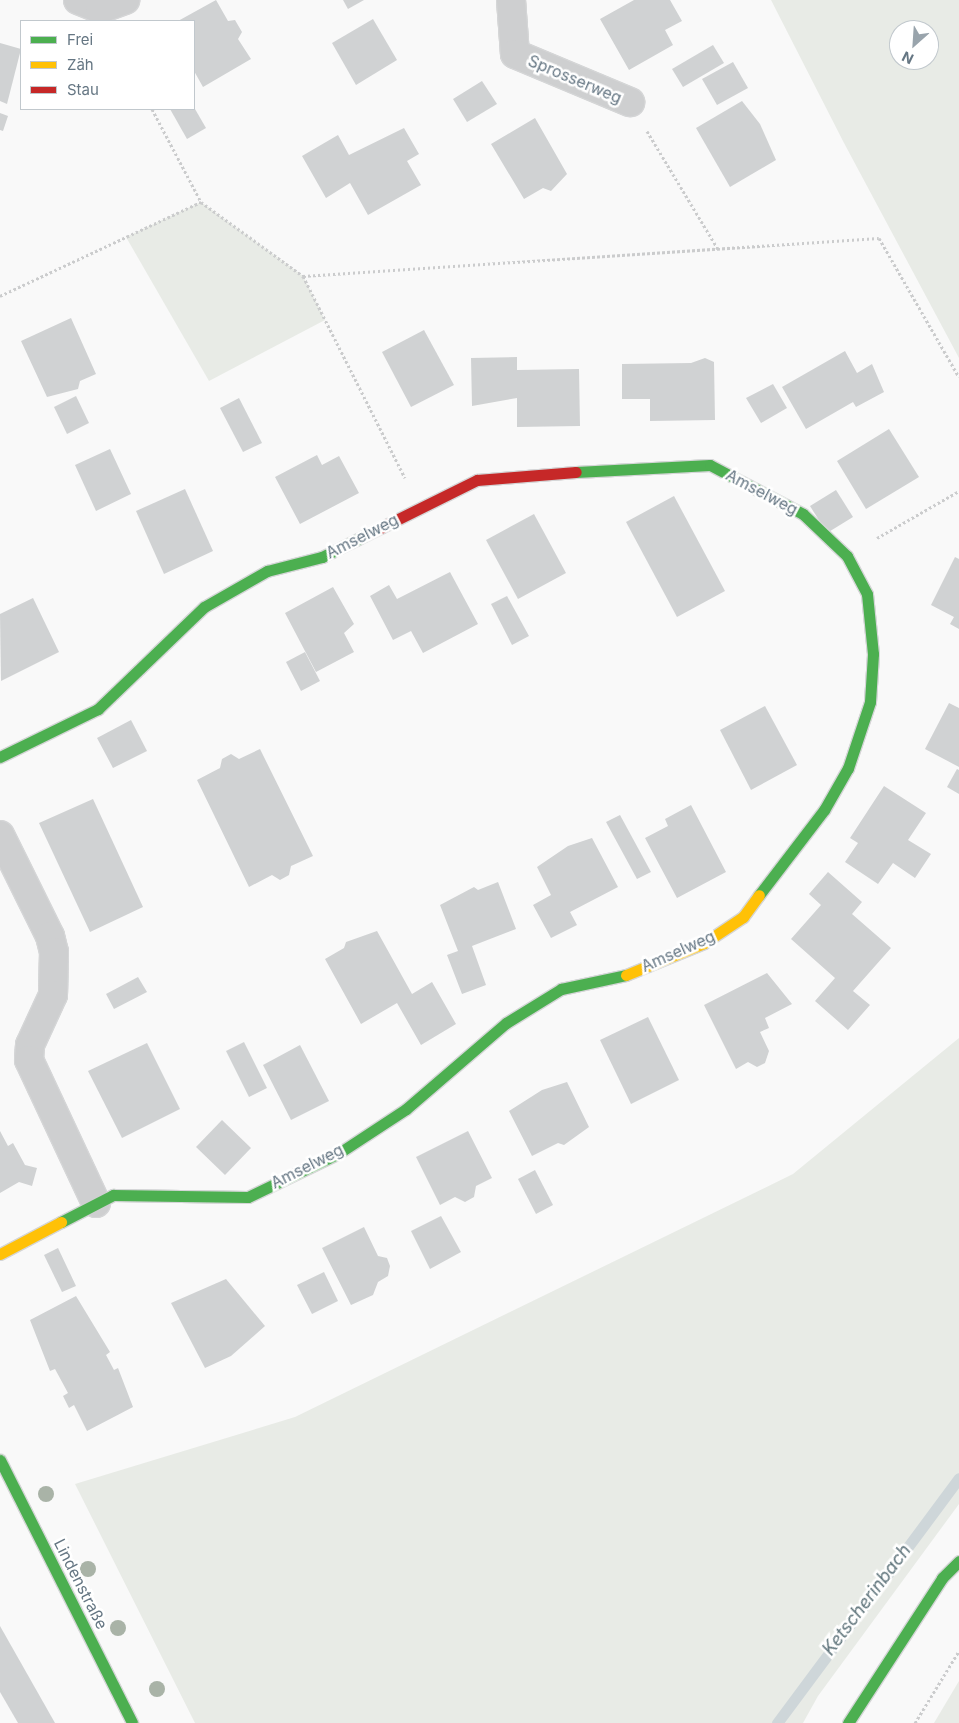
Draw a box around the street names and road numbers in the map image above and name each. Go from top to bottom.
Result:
street label: Sprosserweg [525,51,625,107]
street label: Amselweg [723,465,801,519]
street label: Amselweg [323,510,401,562]
street label: Amselweg [638,926,718,976]
street label: Amselweg [268,1140,346,1192]
street label: Lindenstraße [50,1536,112,1632]

